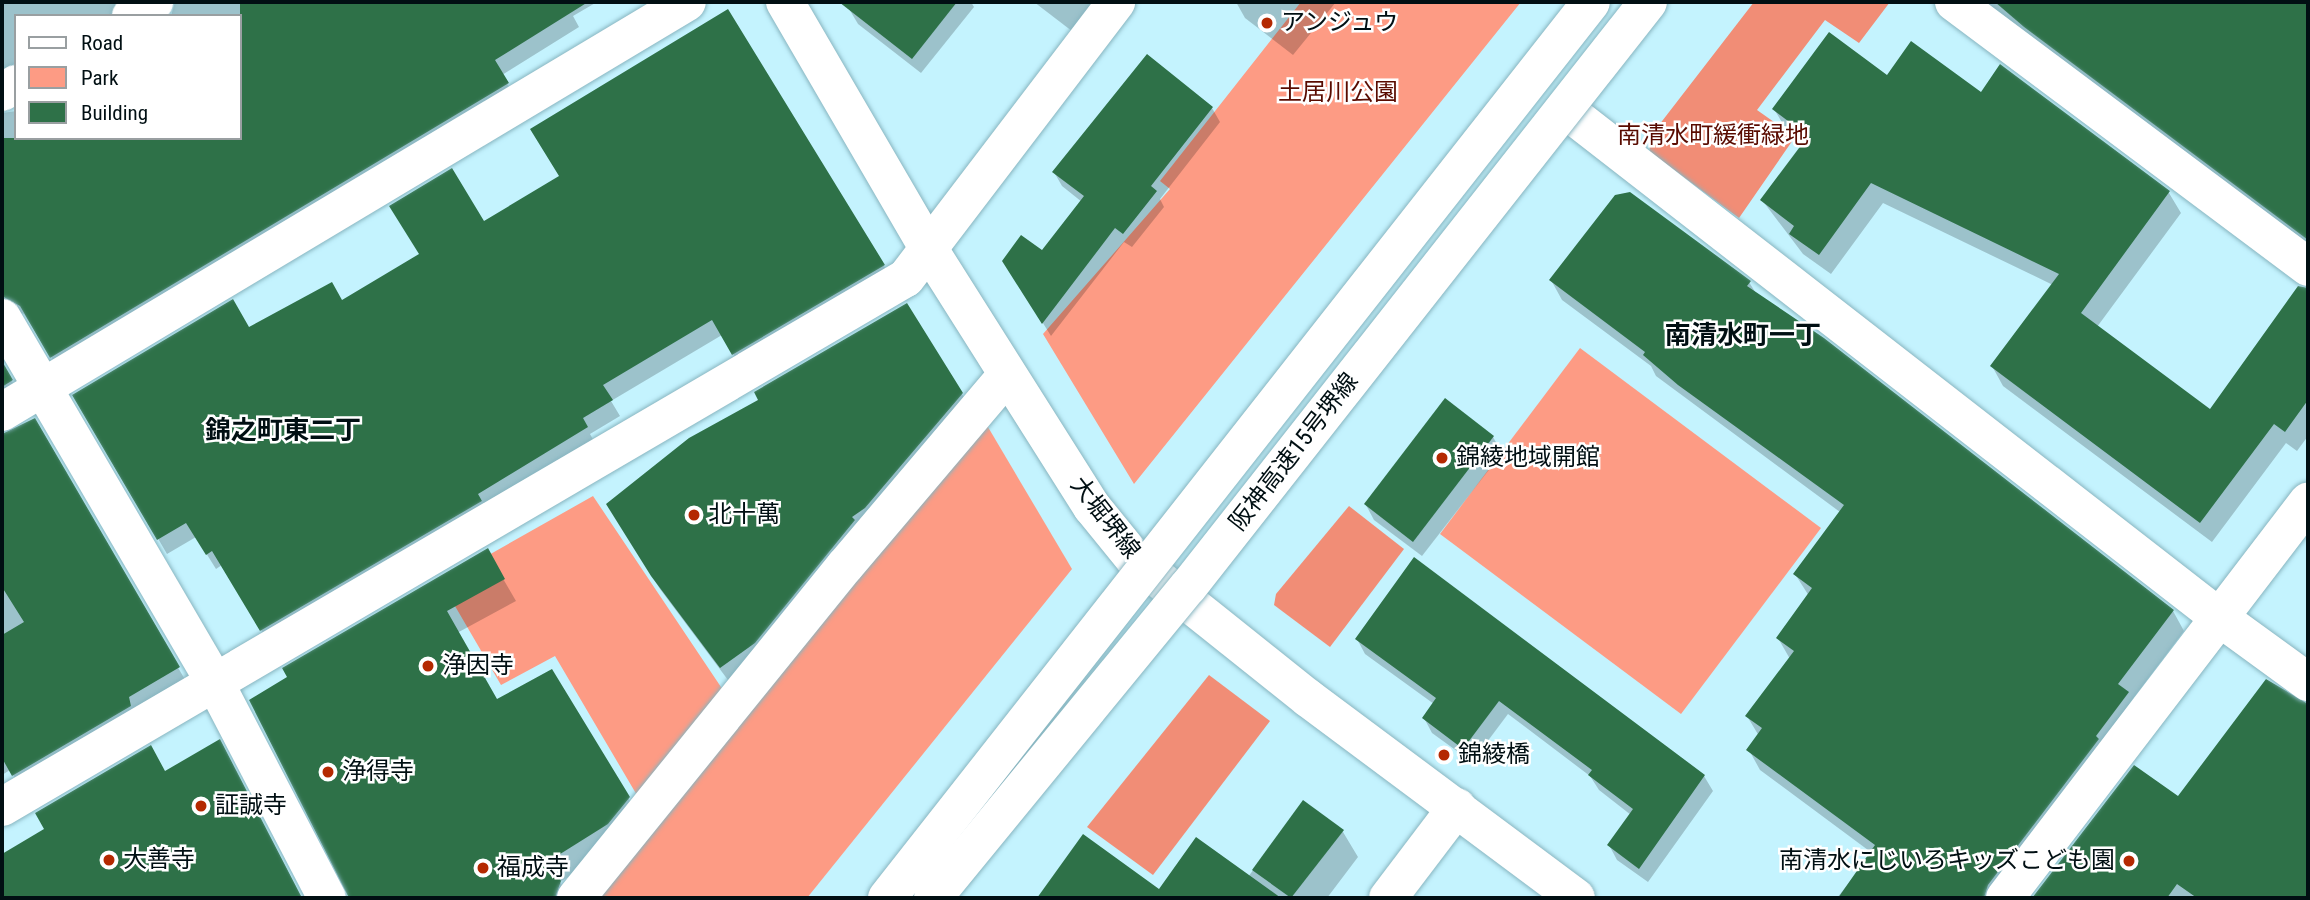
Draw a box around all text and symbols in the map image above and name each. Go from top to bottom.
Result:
place label: アンジュウ [1281,9,1401,37]
legend [14,14,242,140]
marker: アンジュウ [1259,15,1275,31]
text: Road [81,31,123,55]
text: Park [81,66,118,90]
park label: 土居川公園 [1278,79,1398,107]
text: Building [81,101,148,125]
park label: 南清水町緩衝緑地 [1617,122,1809,150]
district label: 南清水町一丁 [1665,320,1821,352]
street label: 阪神高速15号堺線 [1224,368,1364,536]
district label: 錦之町東二丁 [205,415,361,447]
place label: 錦綾地域開館 [1456,444,1600,472]
marker: 錦綾地域開館 [1434,450,1450,466]
street label: 大堀堺線 [1064,471,1146,565]
place label: 北十萬 [708,501,780,529]
marker: 北十萬 [686,507,702,523]
place label: 浄因寺 [442,652,514,680]
marker: 浄因寺 [420,658,436,674]
place label: 錦綾橋 [1458,741,1530,769]
marker: 錦綾橋 [1436,747,1452,763]
place label: 浄得寺 [342,758,414,786]
marker: 浄得寺 [320,764,336,780]
place label: 証誠寺 [215,792,287,820]
marker: 証誠寺 [193,798,209,814]
place label: 大善寺 [123,846,195,874]
place label: 南清水にじいろキッズこども園 [1779,847,2115,875]
marker: 大善寺 [101,852,117,868]
marker: 南清水にじいろキッズこども園 [2121,853,2137,869]
place label: 福成寺 [497,854,569,882]
marker: 福成寺 [475,860,491,876]

